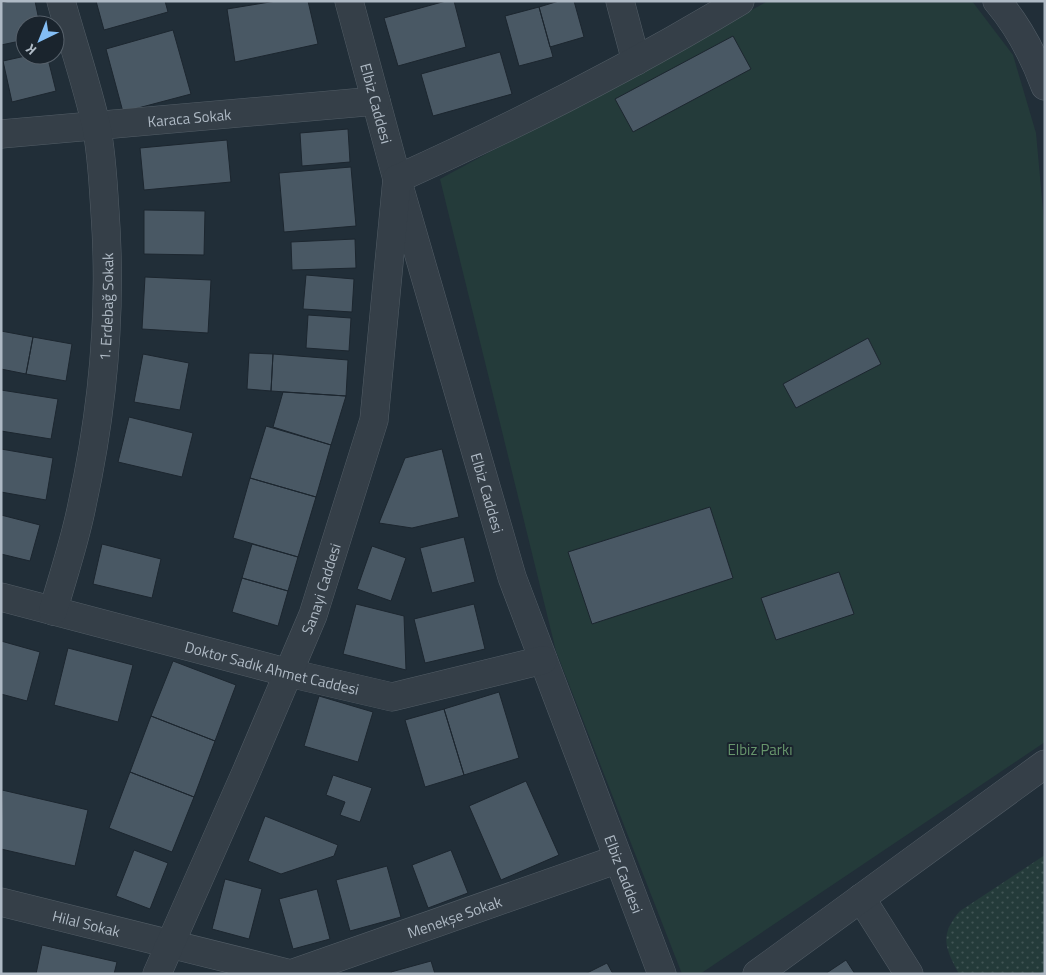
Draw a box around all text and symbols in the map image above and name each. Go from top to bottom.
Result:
north arrow [15,15,65,65]
text: K [20,39,41,60]
street label: Elbiz Caddesi [355,61,398,146]
street label: Karaca Sokak [146,102,232,133]
street label: 1. Erdebağ Sokak [92,252,119,362]
street label: Elbiz Caddesi [465,450,510,536]
street label: Sanayi Caddesi [295,540,346,638]
street label: Doktor Sadık Ahmet Caddesi [182,634,361,700]
park label: Elbiz Parkı [727,738,793,761]
street label: Elbiz Caddesi [599,831,650,917]
street label: Menekşe Sokak [404,889,505,944]
street label: Hilal Sokak [50,904,123,943]

